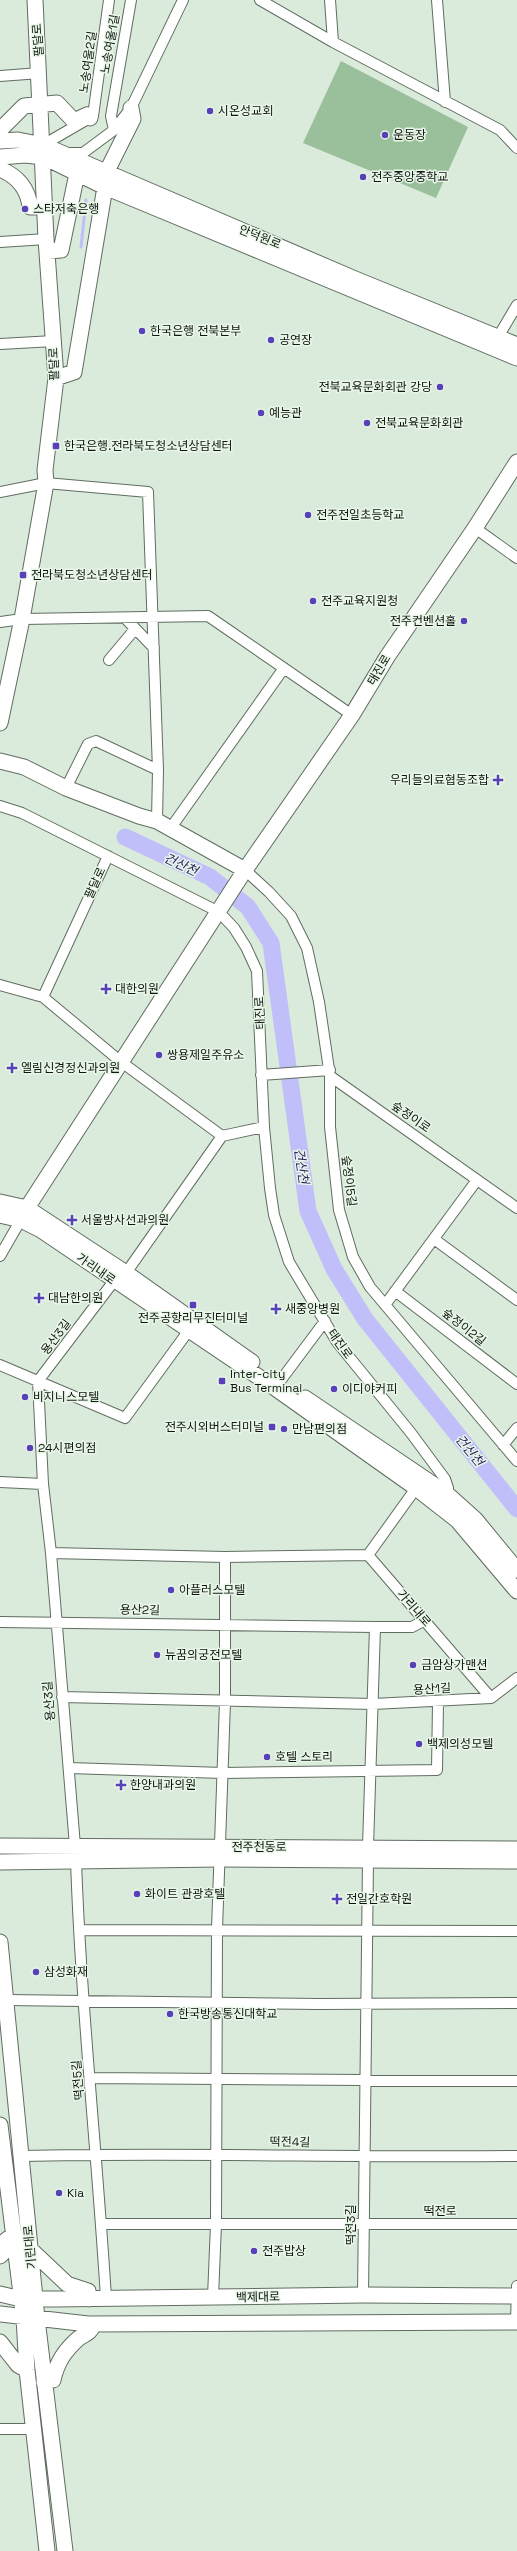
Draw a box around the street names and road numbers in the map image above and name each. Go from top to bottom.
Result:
street label: 노송여울1길 [97,13,123,75]
street label: 팔달로 [29,23,47,57]
street label: 노송여울2길 [76,30,100,94]
street label: 안덕원로 [237,221,283,253]
street label: 팔달로 [45,347,63,381]
street label: 태진로 [364,652,394,688]
street label: 팔달로 [81,865,109,901]
street label: 태진로 [251,996,269,1030]
street label: 숲정이로 [388,1098,434,1136]
street label: 숲정이5길 [338,1155,360,1207]
street label: 가리내로 [73,1250,119,1288]
street label: 숲정이2길 [439,1305,489,1349]
street label: 용산3길 [37,1316,75,1358]
street label: 태진로 [324,1326,356,1362]
street label: 가리내로 [393,1586,435,1630]
street label: 용산2길 [120,1602,160,1618]
street label: 용산3길 [39,1680,59,1722]
street label: 용산1길 [413,1680,451,1698]
street label: 전주천동로 [231,1839,287,1855]
street label: 떡전5길 [68,2059,88,2101]
street label: 떡전4길 [270,2134,310,2150]
street label: 떡전로 [423,2203,457,2219]
street label: 떡전3길 [343,2205,359,2245]
street label: 기린대로 [20,2224,40,2270]
street label: 백제대로 [236,2289,280,2305]

